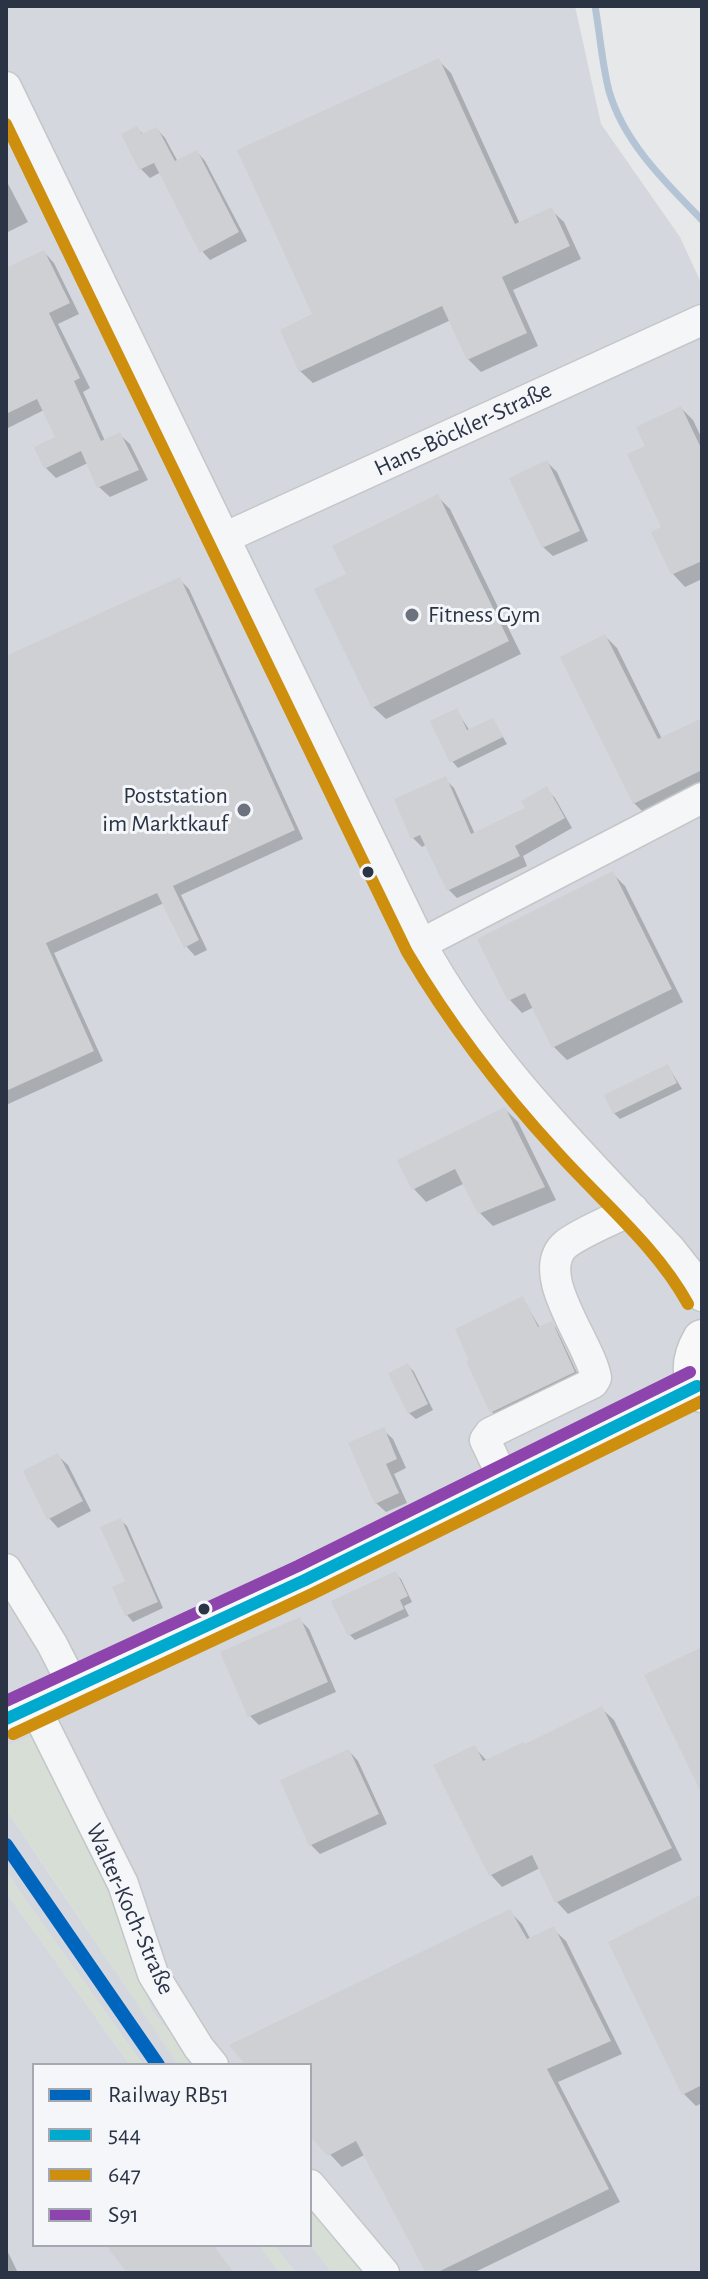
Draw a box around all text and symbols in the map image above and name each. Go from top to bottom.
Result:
street label: Hans-Böckler-Straße [370,375,556,483]
place label: Fitness Gym [428,601,540,629]
marker: Fitness Gym [403,606,421,624]
place label: Poststation im Marktkauf [102,782,228,838]
marker: Poststation im Marktkauf [235,801,253,819]
unlabelled marker [360,864,376,880]
unlabelled marker [196,1601,212,1617]
street label: Walter-Koch-Straße [79,1819,181,1999]
legend [32,2063,312,2247]
text: Railway RB51 [108,2083,229,2107]
text: 544 [108,2123,141,2147]
text: 647 [108,2163,141,2187]
text: S91 [108,2203,139,2227]

